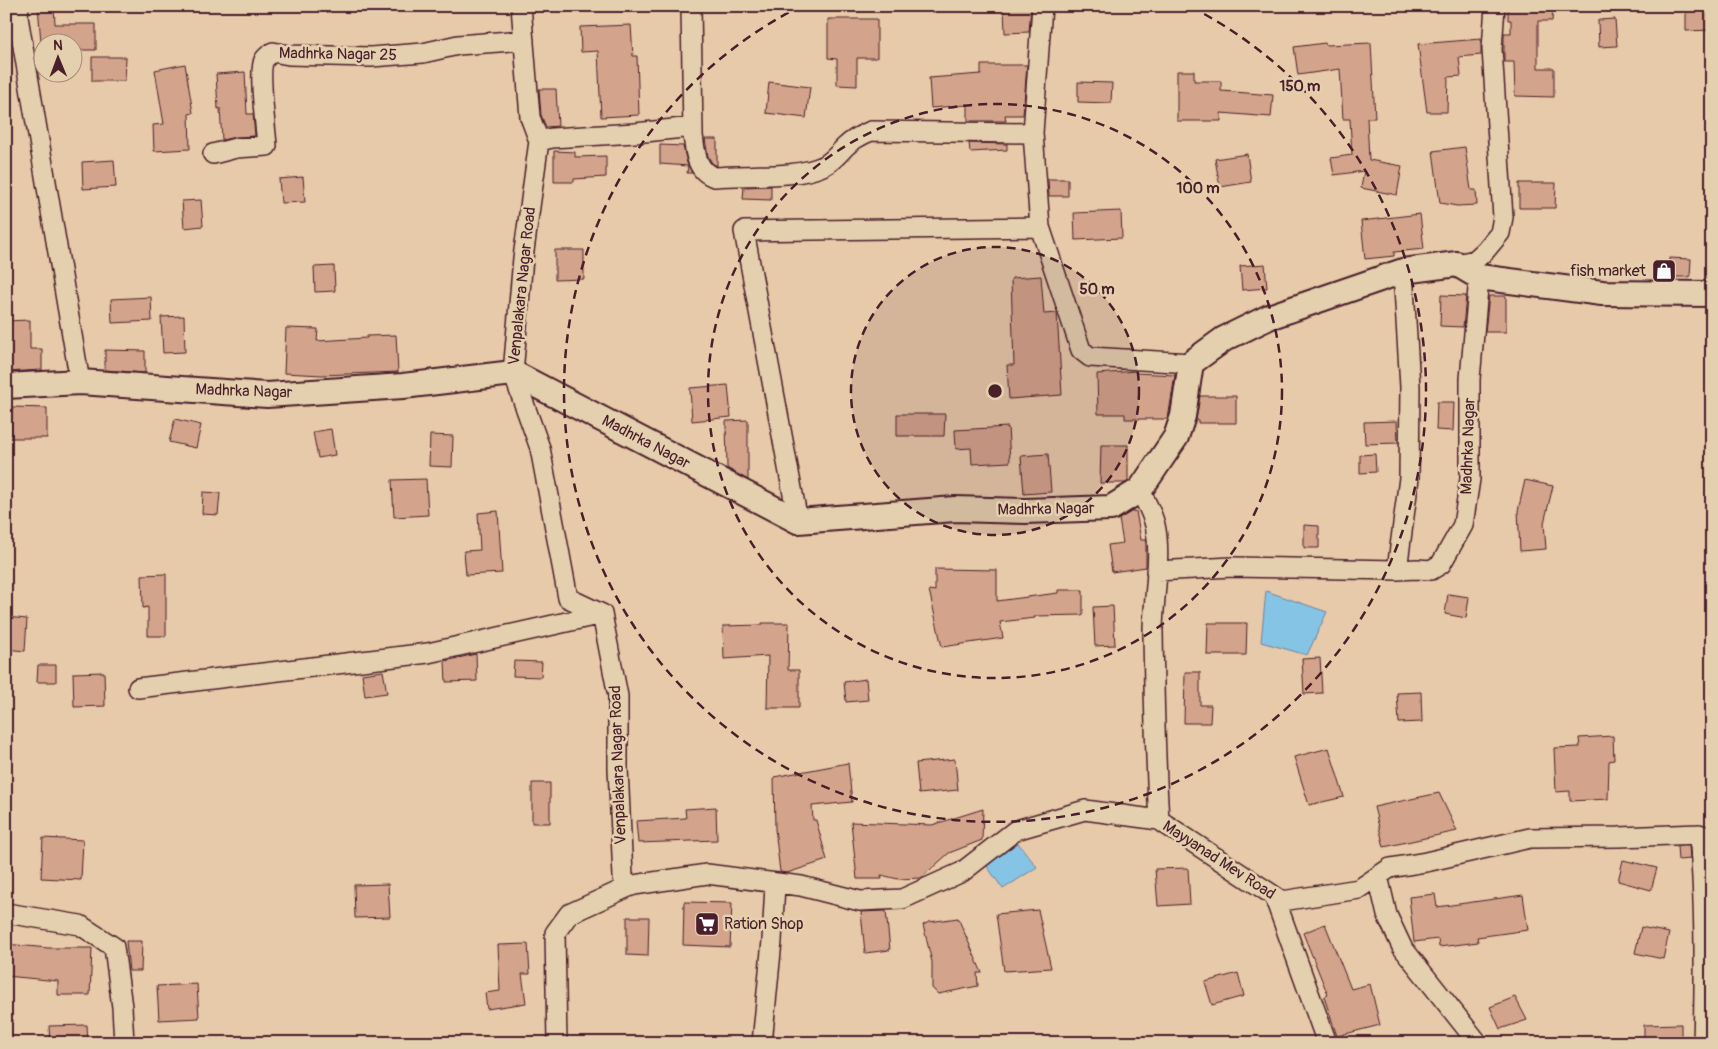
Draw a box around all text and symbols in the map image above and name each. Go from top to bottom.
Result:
north arrow [32,32,82,82]
text: N [53,37,63,54]
street label: Madhrka Nagar 25 [279,43,397,65]
text: 150 m [1280,77,1320,96]
text: 100 m [1177,179,1219,198]
street label: Venpalakara Nagar Road [504,206,540,366]
shop icon: fish market [1651,258,1677,284]
place label: fish market [1570,261,1647,281]
text: 50 m [1080,280,1114,299]
street label: Madhrka Nagar [195,379,293,403]
centre of rings [986,382,1004,400]
street label: Madhrka Nagar [1456,397,1480,495]
street label: Madhrka Nagar [598,410,694,474]
street label: Madhrka Nagar [997,498,1095,520]
street label: Venpalakara Nagar Road [605,685,631,845]
street label: Mayyanad Mev Road [1159,816,1279,904]
supermarket icon: Ration Shop [694,911,720,937]
place label: Ration Shop [724,914,804,934]

